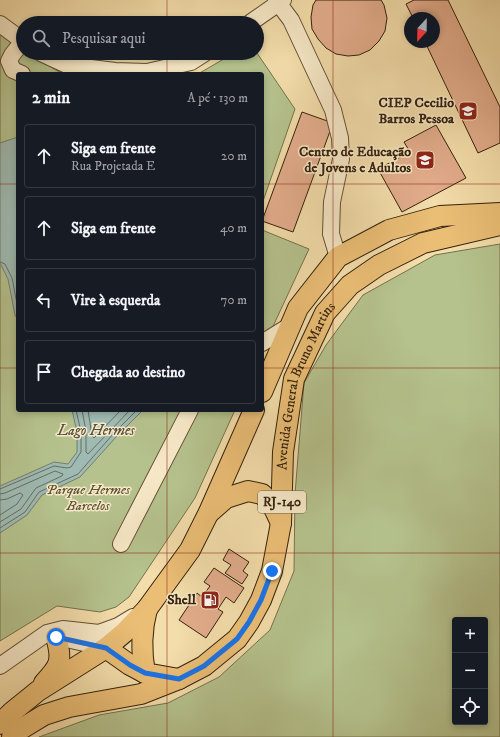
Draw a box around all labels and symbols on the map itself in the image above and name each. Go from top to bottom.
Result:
north arrow [404,12,440,48]
place label: CIEP Cecilio Barros Pessoa [378,94,455,128]
school or university icon: CIEP Cecilio Barros Pessoa [457,100,479,122]
place label: Centro de Educação de Jovens e Adultos [299,143,411,177]
school or university icon: Centro de Educação de Jovens e Adultos [414,149,436,171]
street label: Avenida General Bruno Martins [273,298,340,470]
water label: Lago Hermes [56,421,135,440]
park label: Parque Hermes Barcelos [46,481,131,515]
road number: RJ-140 [258,491,306,513]
route end [263,562,281,580]
fuel station icon: Shell [199,589,221,611]
place label: Shell [167,591,197,609]
route start [47,628,65,646]

